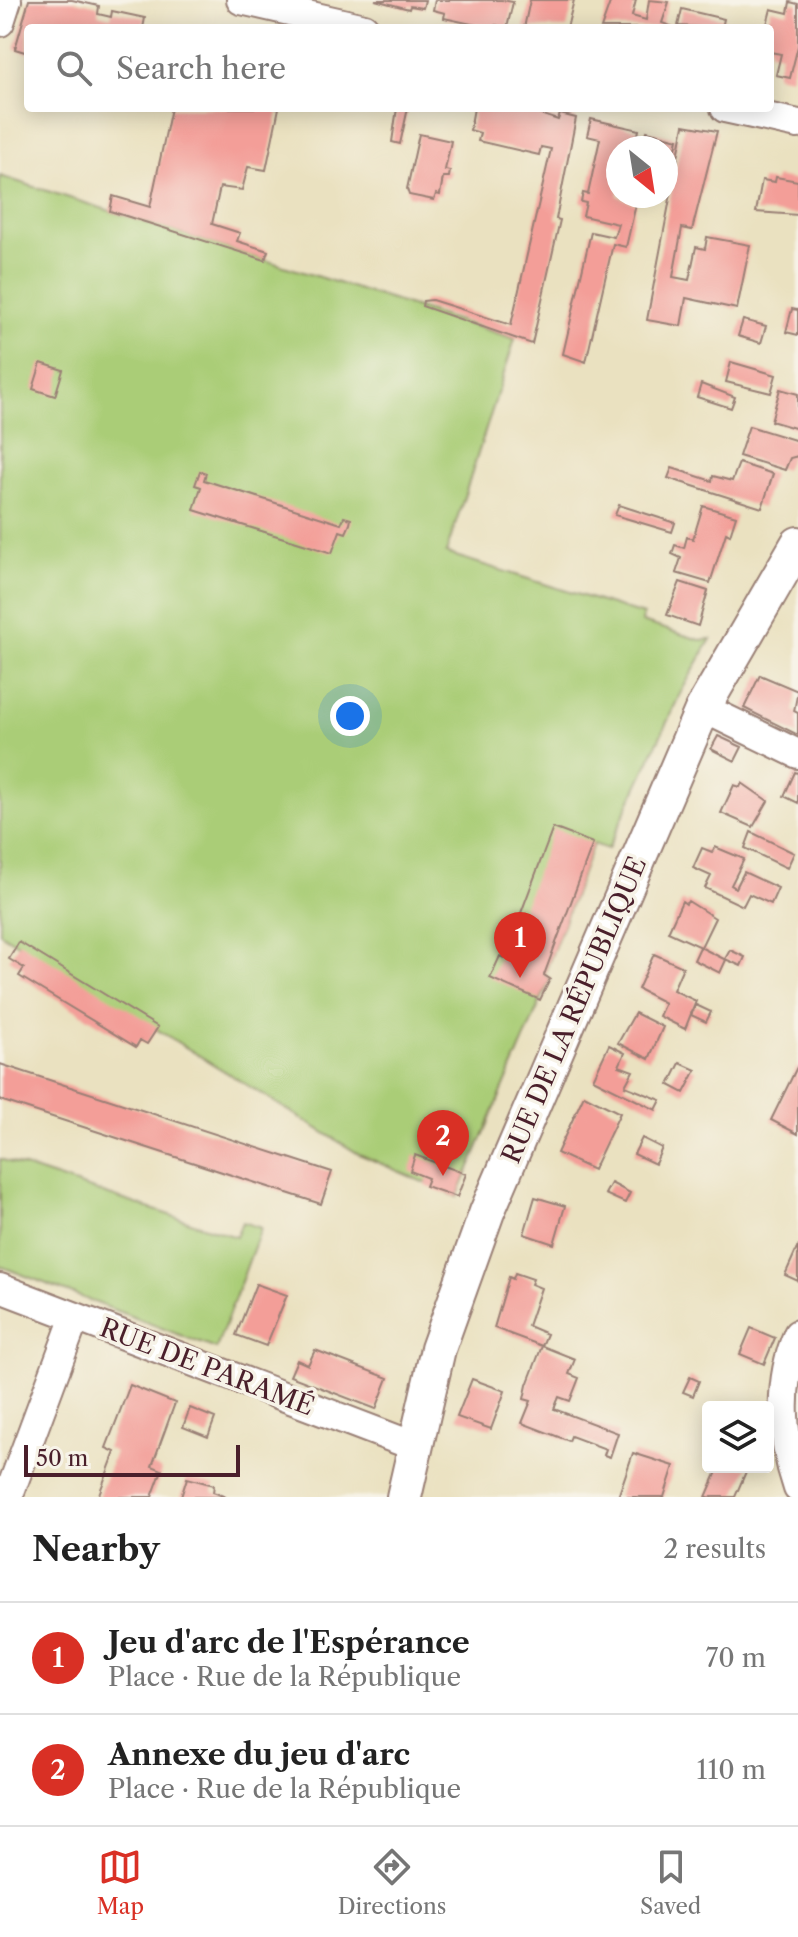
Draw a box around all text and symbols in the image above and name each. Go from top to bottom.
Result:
search box [24,24,774,112]
icon: search [52,46,96,90]
text: Search here [116,50,286,87]
north arrow [606,136,678,208]
your location [330,696,370,736]
street label: RUE DE LA RÉPUBLIQUE [495,852,653,1168]
pin: 1 [494,912,546,978]
pin: 2 [417,1110,469,1176]
street label: RUE DE PARAMÉ [95,1311,319,1423]
map controls [702,1401,774,1473]
button: layers [702,1401,774,1473]
scale bar [24,1441,240,1477]
text: 50 m [36,1445,88,1472]
text: Nearby [32,1528,160,1570]
text: 2 results [663,1533,766,1565]
text: Jeu d'arc de l'Espérance [108,1624,470,1661]
text: 1 [52,1642,64,1674]
text: 70 m [706,1642,766,1674]
text: Place · Rue de la République [108,1661,461,1693]
text: Annexe du jeu d'arc [108,1736,410,1773]
text: 2 [50,1754,66,1786]
text: 110 m [697,1754,766,1786]
text: Place · Rue de la République [108,1773,461,1805]
tab: Map [97,1845,144,1920]
tab: Directions [338,1845,446,1920]
tab: Saved [640,1845,701,1920]

